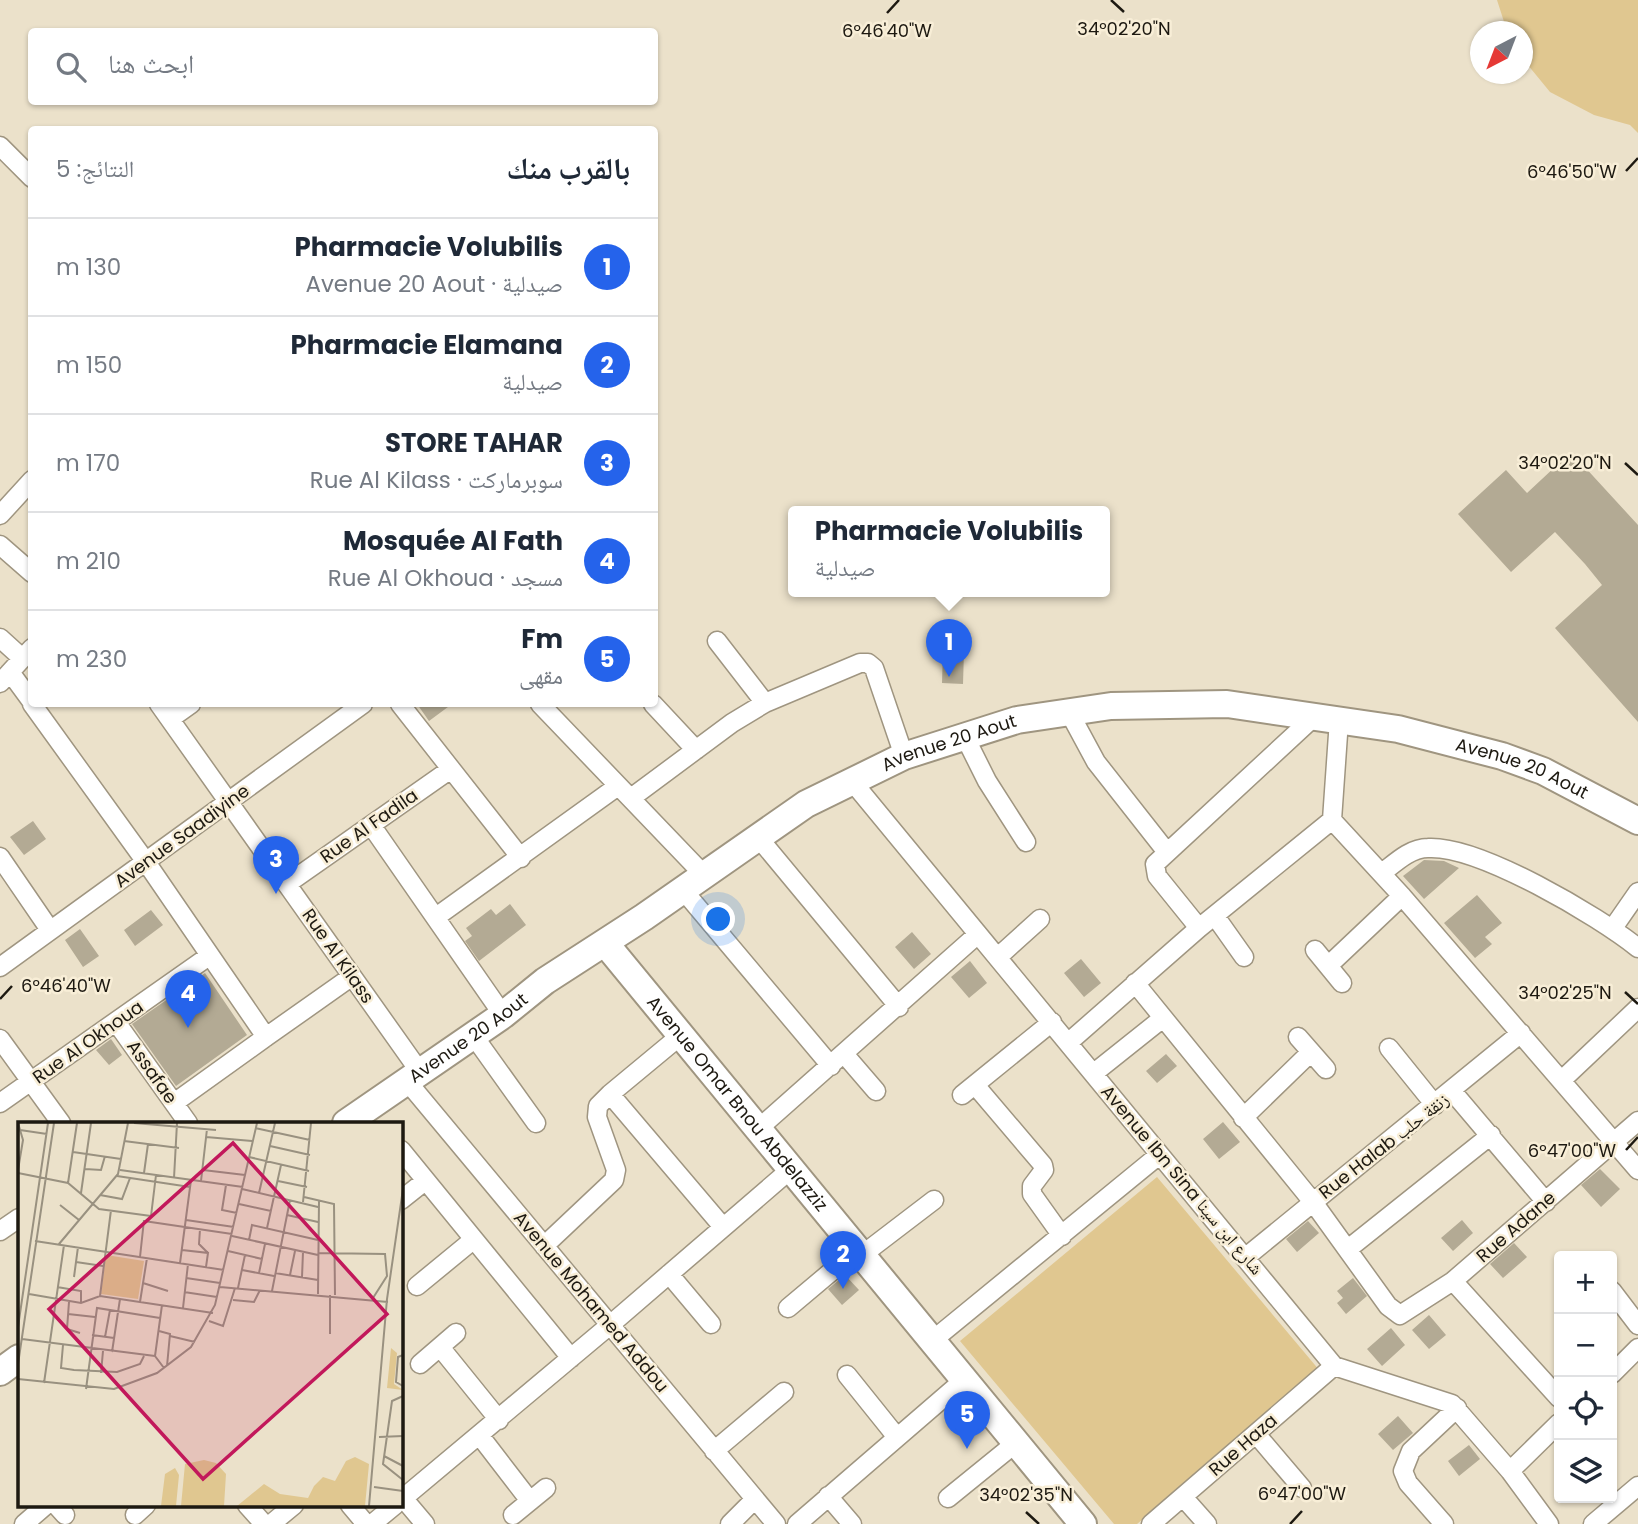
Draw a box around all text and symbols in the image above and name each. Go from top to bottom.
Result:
text: 34°02'20"N [1077,16,1171,41]
text: 6°46'40"W [842,18,932,43]
north arrow [1470,21,1533,84]
search box [28,28,658,105]
text: ابحث هنا [108,46,194,82]
icon: search [52,48,90,86]
text: بالقرب منك [507,147,630,190]
text: النتائج: 5 [56,153,134,185]
text: 6°46'50"W [1527,159,1617,184]
text: Pharmacie Volubilis [294,229,563,265]
text: 130 m [56,251,121,283]
text: 1 [603,251,611,283]
text: صيدلية · Avenue 20 Aout [305,268,563,300]
text: Pharmacie Elamana [291,327,563,363]
text: 150 m [56,349,122,381]
text: 2 [600,349,614,381]
text: صيدلية [502,366,563,398]
text: STORE TAHAR [385,425,563,461]
text: 170 m [56,447,120,479]
text: 3 [600,447,614,479]
text: 34°02'20"N [1518,450,1612,475]
text: سوبرماركت · Rue Al Kilass [310,464,563,496]
popup [788,506,1110,597]
text: Pharmacie Volubilis [815,513,1083,549]
text: Mosquée Al Fath [343,523,563,559]
text: 210 m [56,545,121,577]
text: 4 [599,545,615,577]
text: صيدلية [815,552,876,584]
text: مسجد · Rue Al Okhoua [328,562,563,594]
pin: 1 [926,619,972,677]
text: Fm [521,621,563,657]
text: 230 m [56,643,127,675]
text: 5 [600,643,614,675]
text: مقهى [519,660,563,692]
street label: Avenue 20 Aout [877,708,1019,777]
street label: Avenue 20 Aout [1453,732,1593,805]
street label: Avenue Saadiyine [109,778,254,893]
street label: Rue Al Fadila [315,783,423,869]
pin: 3 [253,836,299,894]
your location [701,902,735,936]
street label: Rue Al Kilass [297,903,380,1008]
pin: 4 [165,970,211,1028]
text: 6°46'40"W [21,973,111,998]
text: 34°02'25"N [1518,980,1612,1005]
street label: Avenue 20 Aout [403,987,533,1088]
street label: Avenue Omar Bnou Abdelazziz [641,990,834,1217]
street label: Rue Al Okhoua [27,994,148,1089]
street label: Assafae [121,1035,183,1109]
street label: Avenue Ibn Sina شارع ابن سينا [1095,1080,1269,1280]
street label: Rue Halab زنقة حلب [1313,1087,1454,1204]
inset map [18,1122,402,1506]
text: 6°47'00"W [1528,1138,1617,1163]
street label: Rue Adane [1471,1185,1561,1268]
street label: Avenue Mohamed Addou [508,1206,675,1398]
pin: 2 [820,1231,866,1289]
map controls [1554,1251,1617,1503]
button: + [1554,1251,1617,1314]
button: − [1554,1314,1617,1377]
button: locate [1554,1377,1617,1440]
pin: 5 [944,1391,990,1449]
street label: Rue Haza [1203,1408,1282,1481]
button: layers [1554,1440,1617,1503]
text: 6°47'00"W [1258,1481,1347,1506]
text: 34°02'35"N [979,1482,1073,1507]

